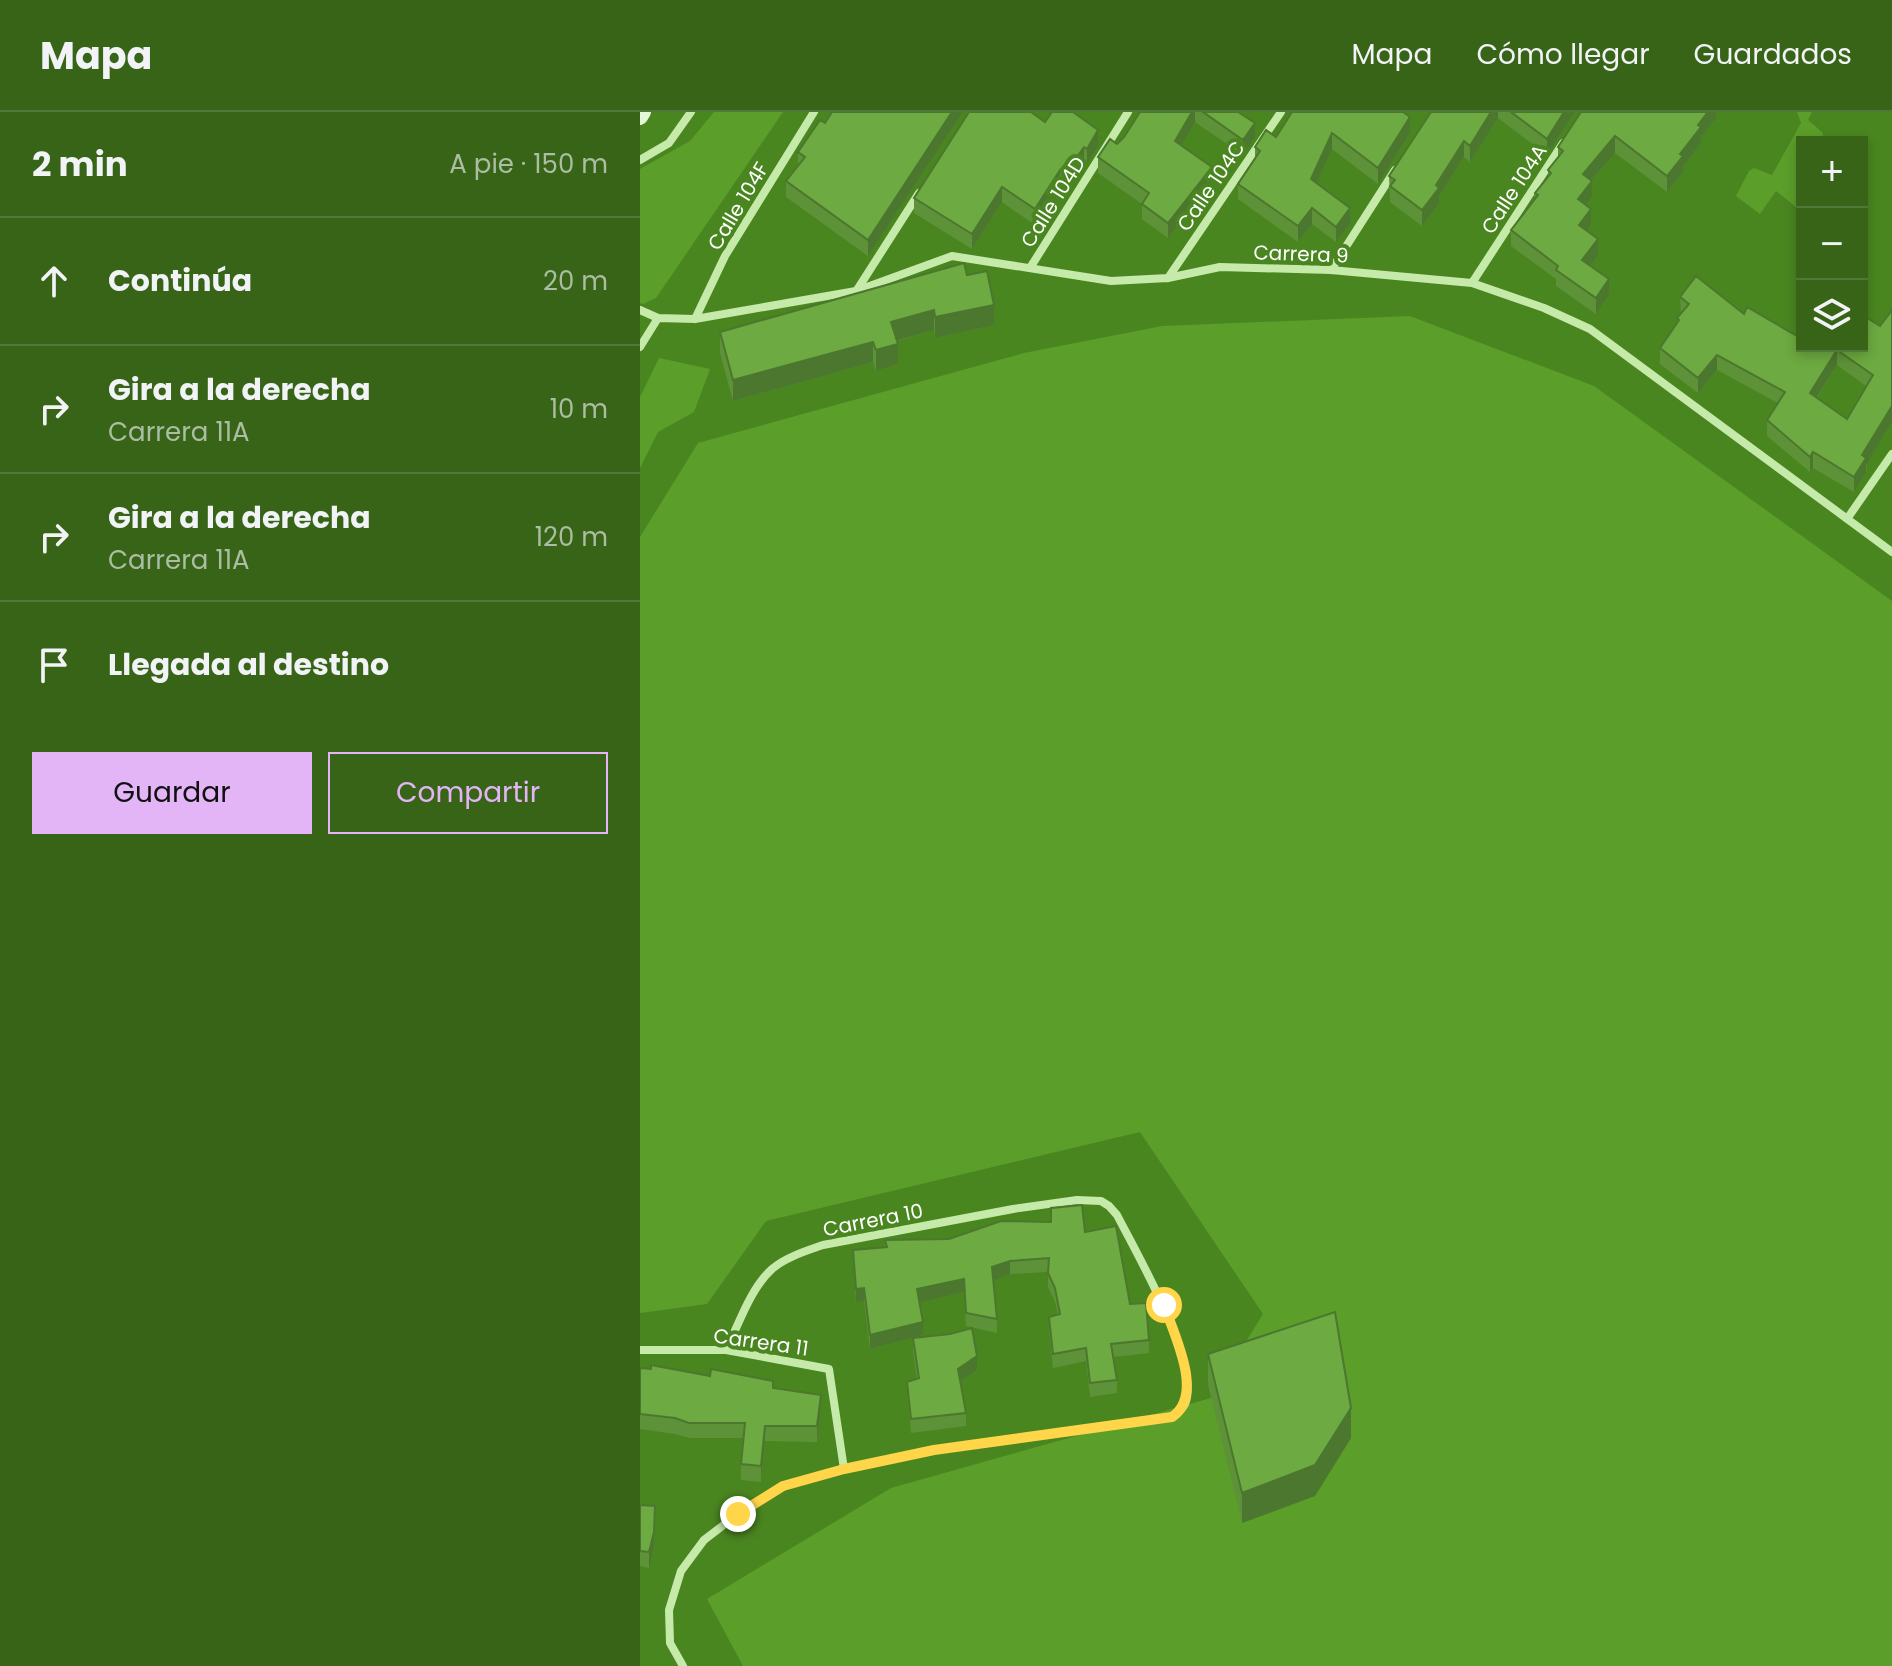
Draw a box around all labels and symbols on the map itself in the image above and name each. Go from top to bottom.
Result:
street label: Calle 104C [1170,135,1252,237]
street label: Calle 104A [1475,139,1553,239]
street label: Calle 104D [1014,151,1092,253]
street label: Calle 104F [701,157,775,255]
street label: Carrera 9 [1253,238,1349,270]
street label: Carrera 10 [820,1197,926,1243]
route start [1146,1287,1182,1323]
street label: Carrera 11 [712,1321,810,1363]
route end [720,1496,756,1532]

